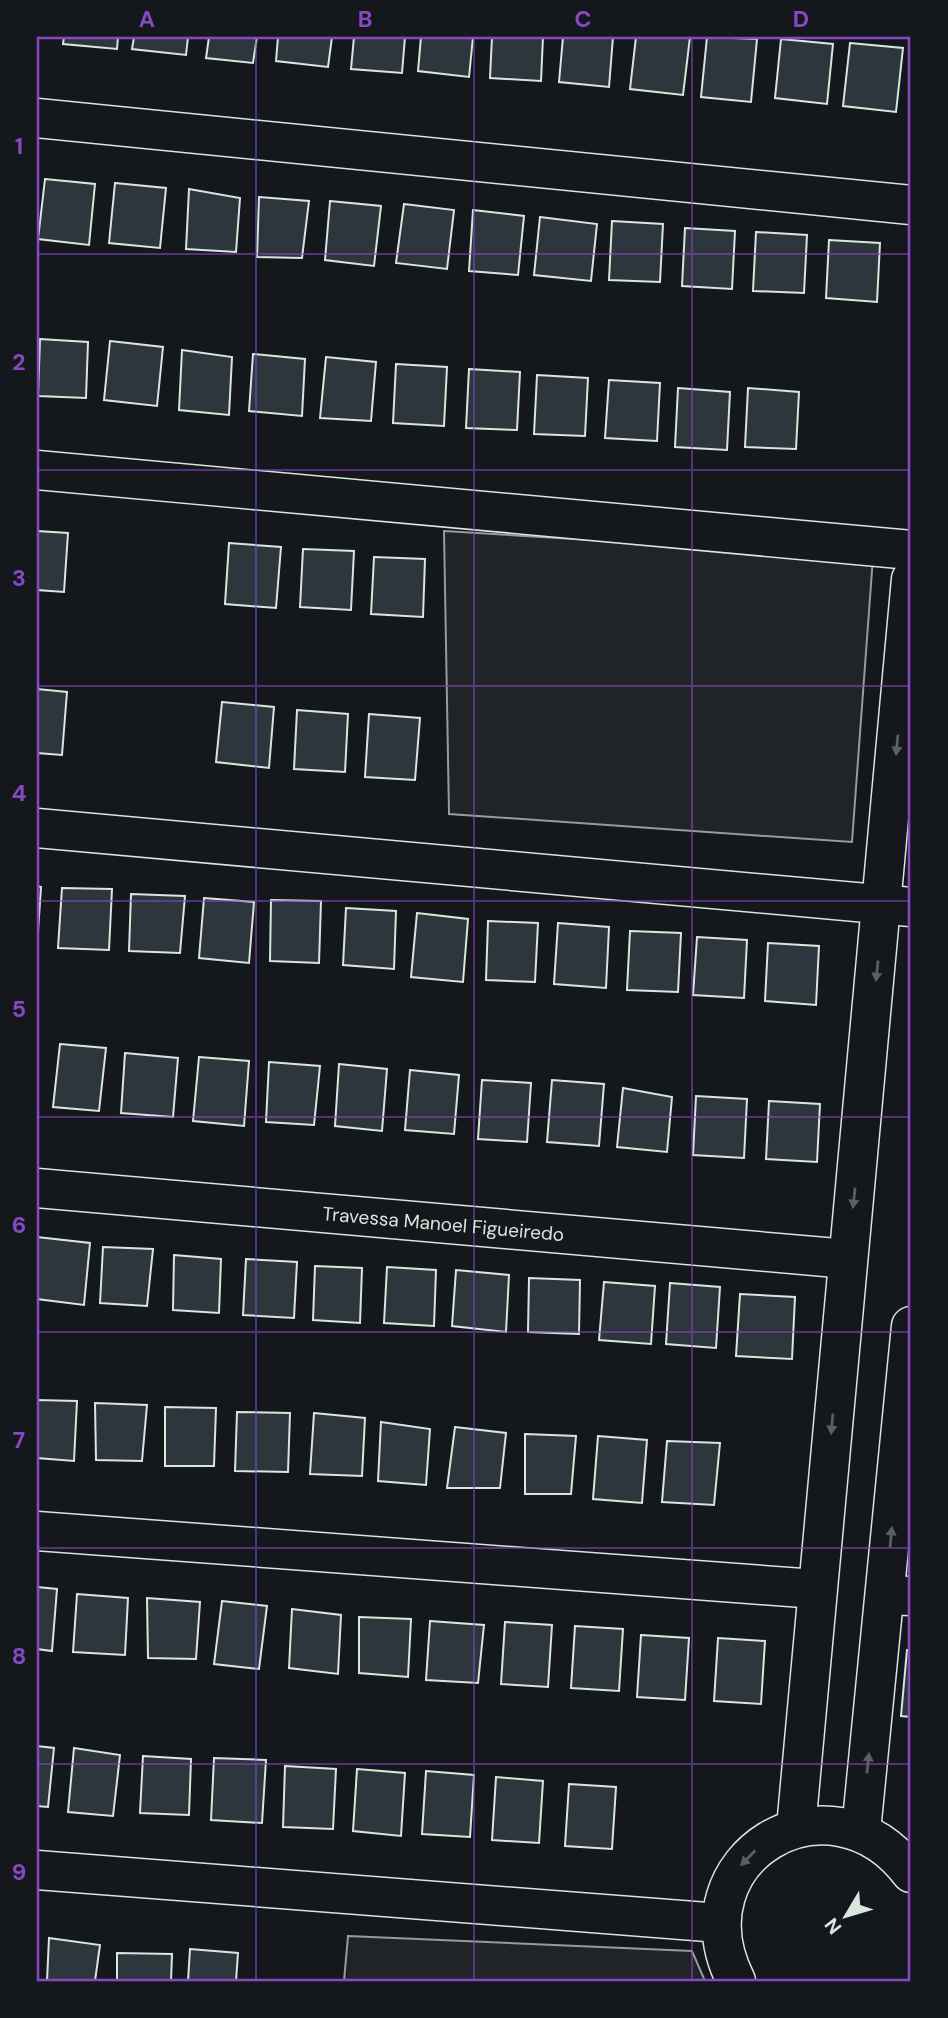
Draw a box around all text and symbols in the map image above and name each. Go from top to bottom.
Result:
text: A [139,4,155,34]
text: B [358,4,372,34]
text: C [575,4,591,34]
text: D [793,4,809,34]
text: 1 [15,131,23,161]
text: 2 [12,347,26,377]
text: 3 [12,563,26,593]
one-way arrow [891,734,902,756]
text: 4 [12,778,27,808]
one-way arrow [871,961,882,983]
text: 5 [12,994,26,1024]
one-way arrow [848,1187,859,1209]
street label: Travessa Manoel Figueiredo [322,1201,565,1247]
text: 6 [12,1210,26,1240]
one-way arrow [826,1413,837,1435]
text: 7 [13,1425,25,1455]
one-way arrow [886,1526,897,1548]
text: 8 [12,1641,26,1671]
one-way arrow [862,1752,873,1774]
one-way arrow [739,1850,756,1867]
text: 9 [12,1857,26,1887]
north arrow [811,1882,881,1952]
text: N [819,1913,847,1939]

